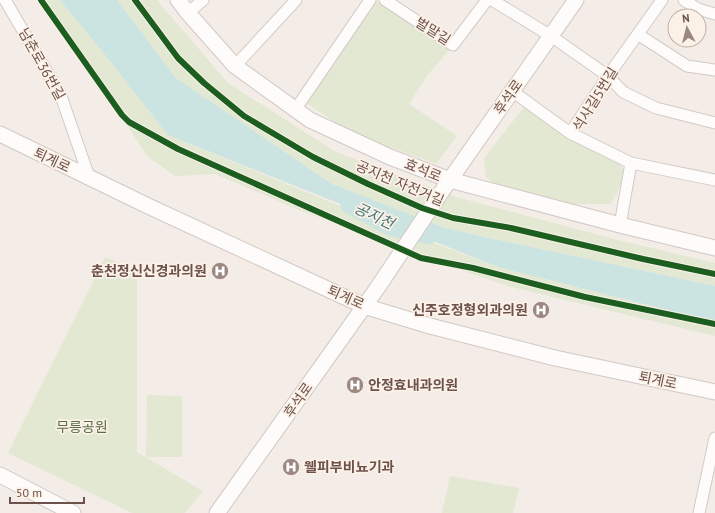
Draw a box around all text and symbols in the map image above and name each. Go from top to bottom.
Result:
north arrow [667,8,707,48]
text: N [681,11,690,25]
street label: 벌말길 [412,13,454,49]
street label: 남춘로36번길 [15,25,69,103]
street label: 석사길5번길 [568,64,622,134]
street label: 후석로 [490,76,527,118]
street label: 퇴계로 [31,144,73,176]
street label: 효석로 [402,154,444,186]
street label: 공지천 자전거길 [353,156,447,210]
water label: 공지천 [351,198,399,234]
hospital icon: 춘천정신신경과의원 [210,261,230,281]
place label: 춘천정신신경과의원 [91,262,207,280]
street label: 퇴계로 [325,281,367,313]
hospital icon: 신주호정형외과의원 [531,300,551,320]
place label: 신주호정형외과의원 [412,301,528,319]
street label: 퇴계로 [637,367,679,393]
hospital icon: 안정효내과의원 [345,375,365,395]
place label: 안정효내과의원 [368,376,458,394]
street label: 후석로 [280,379,317,421]
park label: 무릉공원 [56,418,108,436]
hospital icon: 웰피부비뇨기과 [281,457,301,477]
place label: 웰피부비뇨기과 [304,458,394,476]
scale bar [10,479,84,505]
text: 50 m [16,485,42,500]

